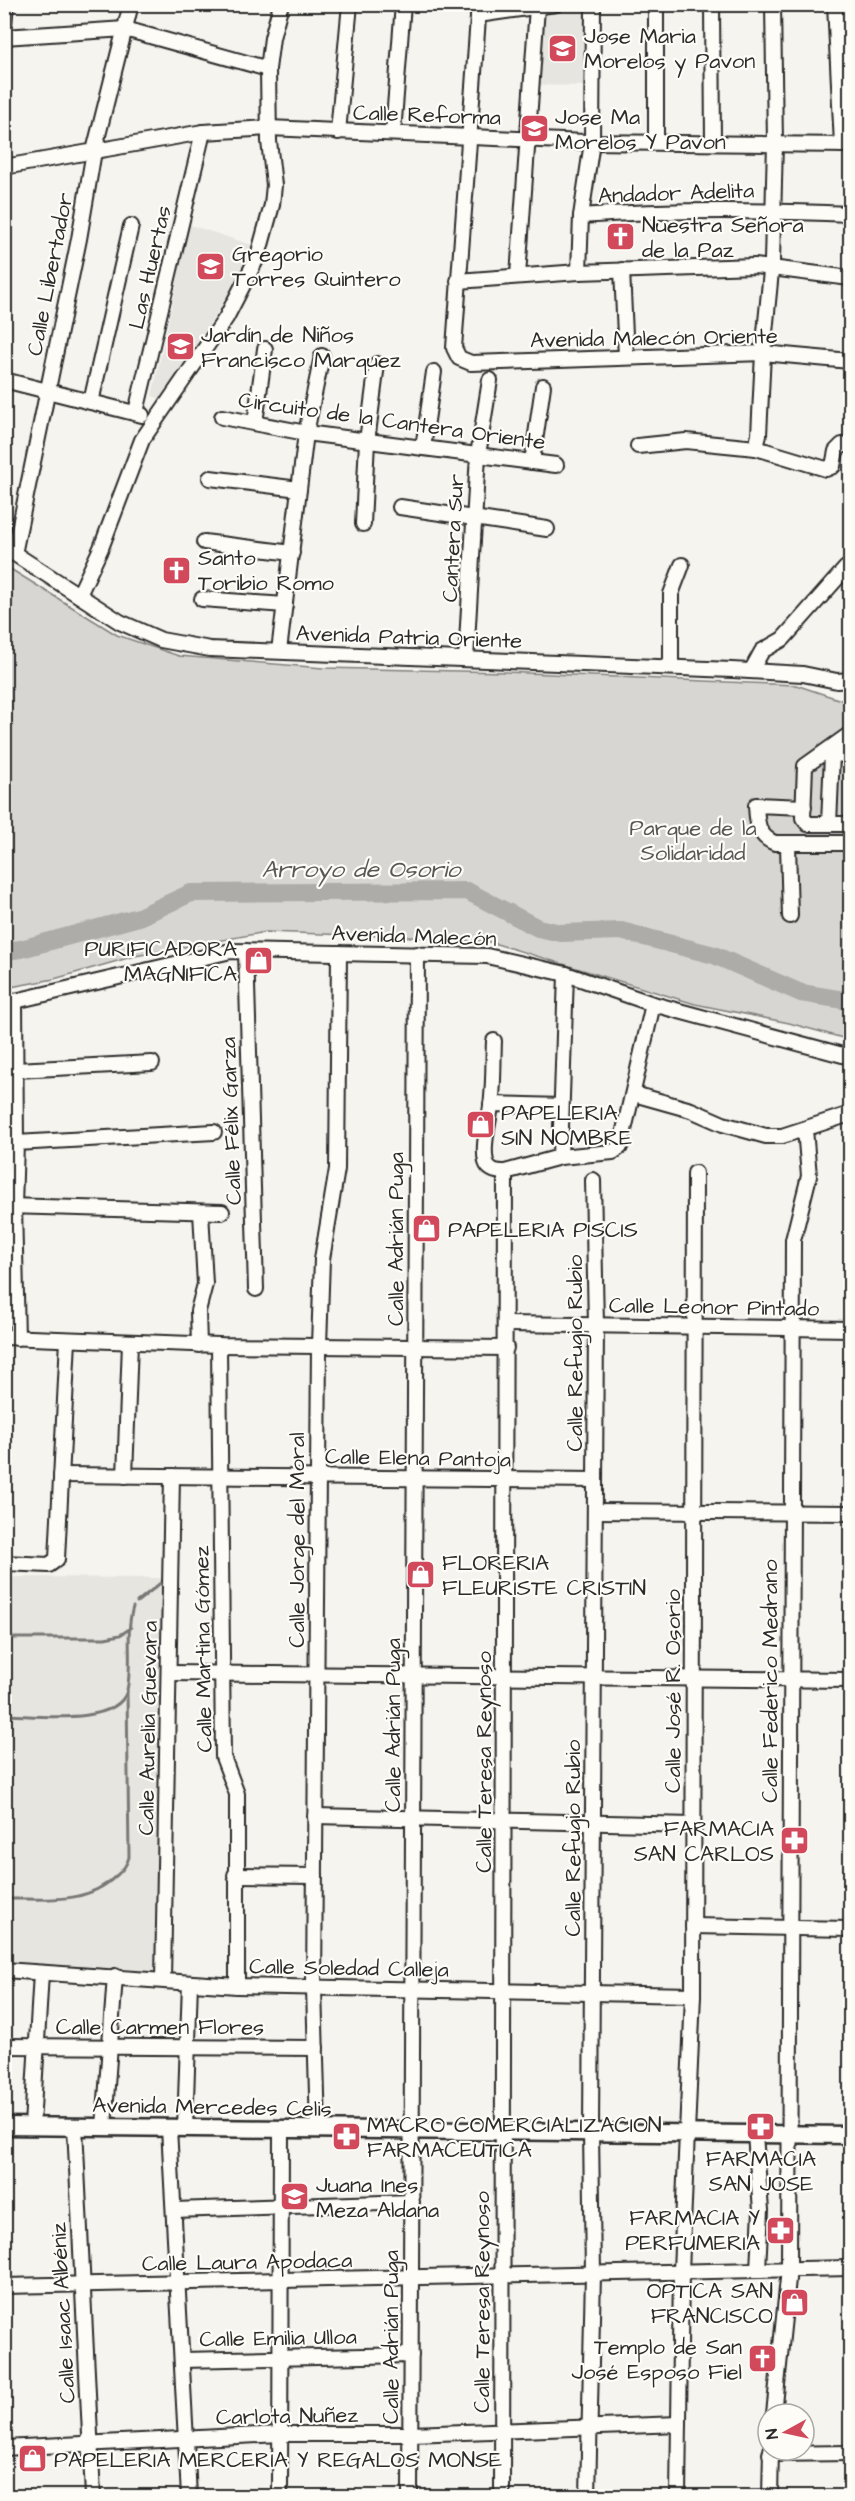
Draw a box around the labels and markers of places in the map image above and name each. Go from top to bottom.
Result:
place label: Jose Maria Morelos y Pavon [584,21,755,78]
school or university icon: Jose Maria Morelos y Pavon [547,32,579,64]
place label: Jose Ma Morelos Y Pavon [555,102,726,158]
school or university icon: Jose Ma Morelos Y Pavon [518,113,550,145]
place label: Nuestra Señora de la Paz [642,210,804,266]
church icon: Nuestra Señora de la Paz [605,221,637,253]
place label: Gregorio Torres Quintero [232,239,401,295]
school or university icon: Gregorio Torres Quintero [195,250,227,282]
place label: Jardín de Niños Francisco Marquez [201,320,401,376]
school or university icon: Jardín de Niños Francisco Marquez [164,331,196,363]
place label: Santo Toribio Romo [198,543,335,599]
church icon: Santo Toribio Romo [161,554,193,586]
place label: PURIFICADORA MAGNIFICA [85,934,237,990]
shop icon: PURIFICADORA MAGNIFICA [242,945,274,977]
place label: PAPELERIA SIN NOMBRE [501,1098,632,1154]
shop icon: PAPELERIA SIN NOMBRE [464,1109,496,1141]
shop icon: PAPELERIA PISCIS [411,1213,443,1245]
place label: PAPELERIA PISCIS [448,1215,638,1246]
place label: FLORERIA FLEURISTE CRISTIN [442,1548,646,1604]
shop icon: FLORERIA FLEURISTE CRISTIN [405,1559,437,1591]
place label: FARMACIA SAN CARLOS [634,1814,774,1870]
pharmacy icon: FARMACIA SAN CARLOS [779,1825,811,1857]
place label: MACRO COMERCIALIZACION FARMACEUTICA [367,2110,662,2166]
pharmacy icon: FARMACIA SAN JOSE [745,2110,777,2142]
pharmacy icon: MACRO COMERCIALIZACION FARMACEUTICA [330,2121,362,2153]
place label: FARMACIA SAN JOSE [706,2144,816,2200]
place label: Juana Ines Meza Aldana [316,2170,439,2226]
school or university icon: Juana Ines Meza Aldana [279,2181,311,2213]
place label: FARMACIA Y PERFUMERIA [625,2203,760,2259]
pharmacy icon: FARMACIA Y PERFUMERIA [765,2214,797,2246]
place label: OPTICA SAN FRANCISCO [647,2276,773,2332]
shop icon: OPTICA SAN FRANCISCO [778,2287,810,2319]
place label: Templo de San José Esposo Fiel [571,2332,742,2388]
church icon: Templo de San José Esposo Fiel [747,2343,779,2375]
shop icon: PAPELERIA MERCERIA Y REGALOS MONSE [17,2443,49,2475]
place label: PAPELERIA MERCERIA Y REGALOS MONSE [54,2445,502,2476]

